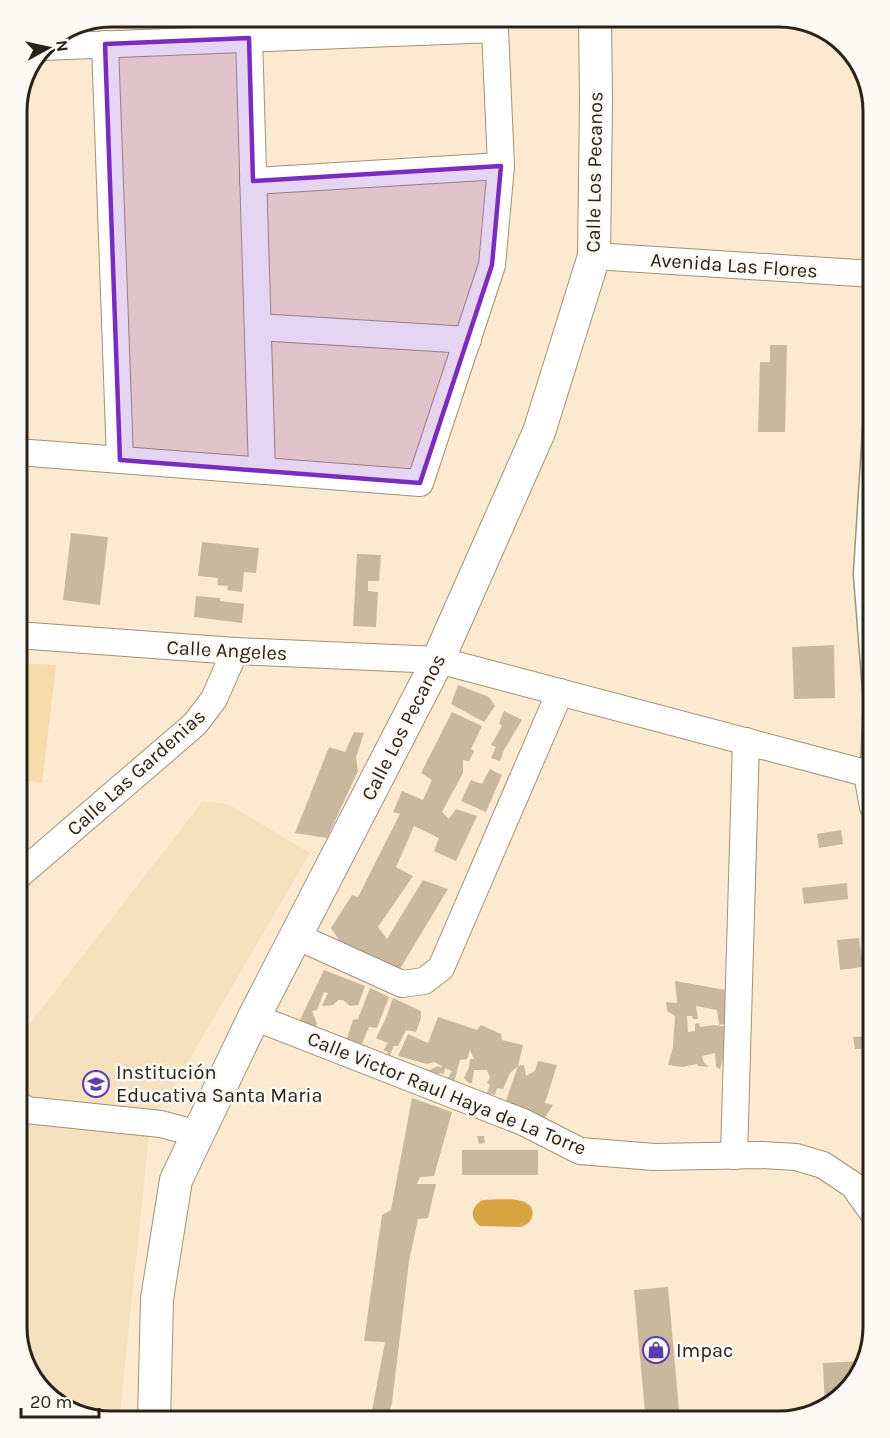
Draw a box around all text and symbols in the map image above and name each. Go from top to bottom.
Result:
north arrow [18,18,78,78]
text: N [52,39,73,53]
street label: Calle Los Pecanos [582,91,607,253]
street label: Avenida Las Flores [650,248,818,283]
street label: Calle Angeles [166,636,288,665]
street label: Calle Los Pecanos [357,650,450,804]
street label: Calle Las Gardenias [63,704,210,840]
street label: Calle Victor Raul Haya de La Torre [304,1027,590,1160]
place label: Institución Educativa Santa Maria [116,1061,322,1107]
school or university icon: Institución Educativa Santa Maria [81,1069,111,1099]
shop icon: Impac [641,1335,671,1365]
place label: Impac [676,1339,733,1362]
scale bar [21,1381,99,1419]
text: 20 m [30,1391,72,1413]

